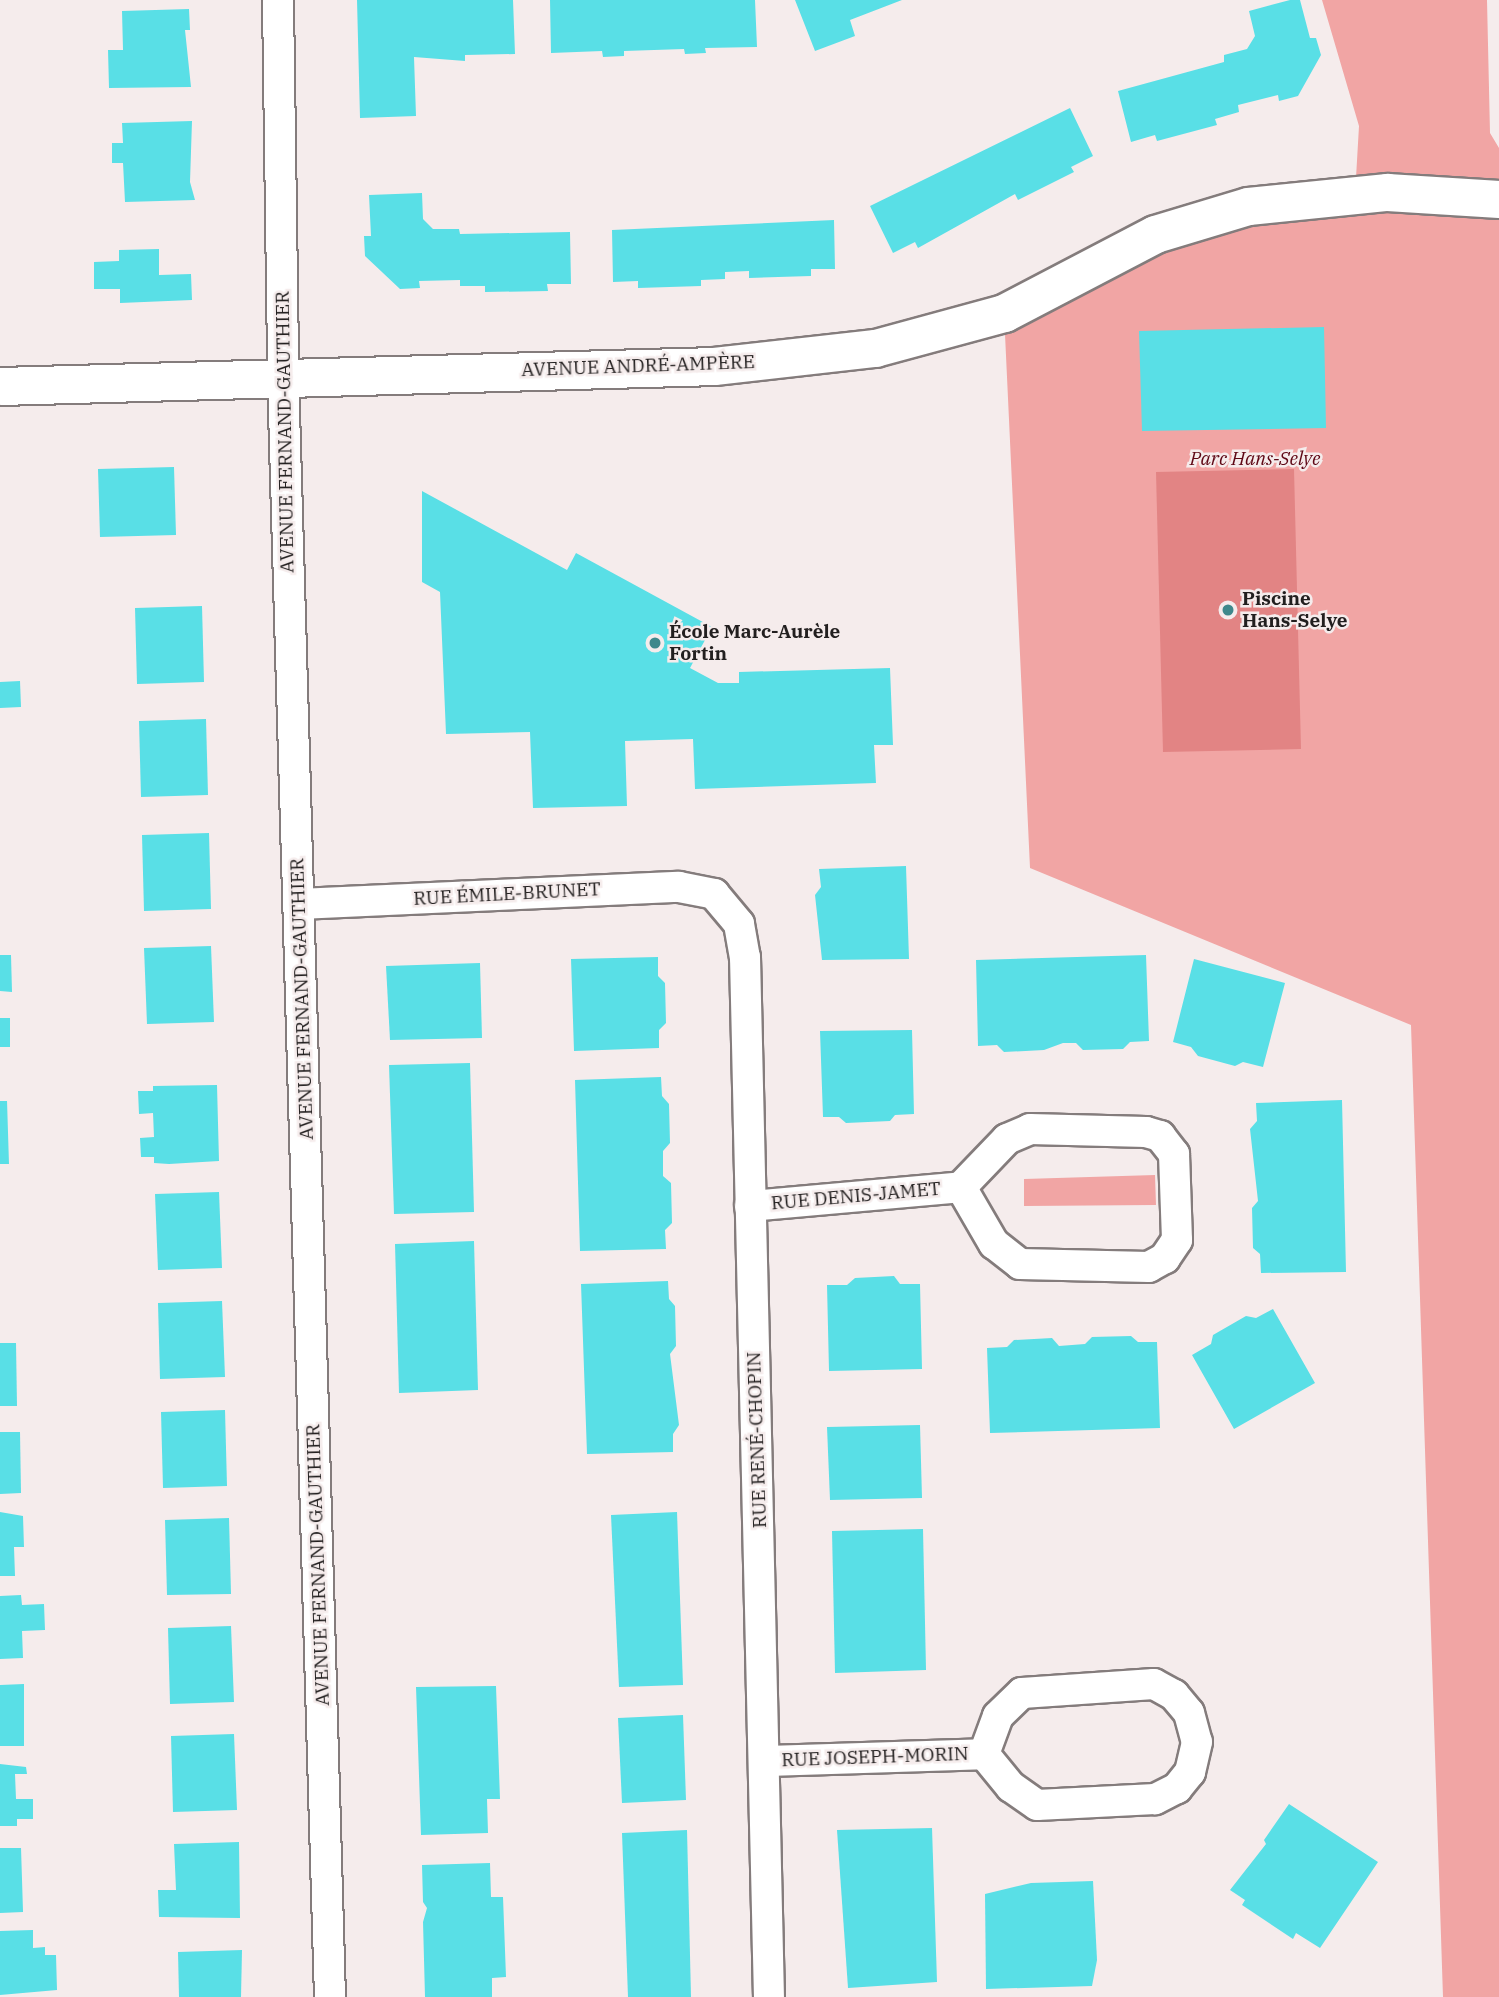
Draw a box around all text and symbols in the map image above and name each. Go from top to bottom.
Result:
street label: AVENUE FERNAND-GAUTHIER [271,291,299,573]
street label: AVENUE ANDRÉ-AMPÈRE [521,351,755,381]
park label: Parc Hans-Selye [1190,448,1320,470]
place label: Piscine Hans-Selye [1242,588,1348,632]
marker: Piscine Hans-Selye [1220,602,1236,618]
place label: École Marc-Aurèle Fortin [669,621,840,665]
marker: École Marc-Aurèle Fortin [647,635,663,651]
street label: AVENUE FERNAND-GAUTHIER [286,858,318,1140]
street label: RUE ÉMILE-BRUNET [413,878,601,910]
street label: RUE DENIS-JAMET [770,1177,942,1215]
street label: RUE RENÉ-CHOPIN [743,1351,771,1529]
street label: AVENUE FERNAND-GAUTHIER [302,1424,334,1706]
street label: RUE JOSEPH-MORIN [781,1742,969,1772]

